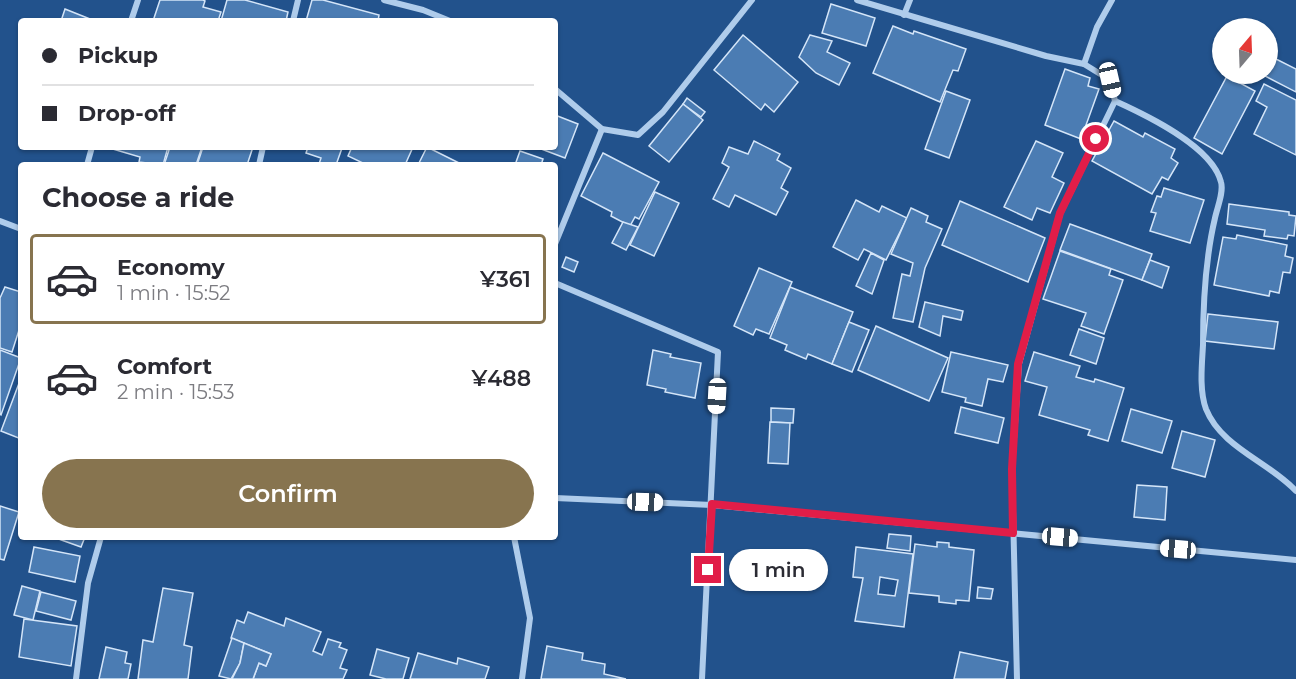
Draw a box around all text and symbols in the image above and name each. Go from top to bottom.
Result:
north arrow [1212,18,1278,84]
map controls [1212,18,1278,84]
text: Pickup [78,42,158,69]
car [1097,60,1123,100]
text: Drop-off [78,100,176,127]
route start [1082,125,1109,152]
text: Choose a ride [42,181,234,214]
icon: car [45,252,99,306]
text: Economy [117,254,225,281]
text: ¥361 [480,266,531,293]
text: 1 min · 15:52 [117,281,230,305]
icon: car [45,351,99,405]
text: Comfort [117,353,212,380]
text: ¥488 [472,365,531,392]
car [707,378,727,414]
text: 2 min · 15:53 [117,380,235,404]
button: Confirm [42,459,534,528]
car [627,492,663,512]
car [1041,526,1079,548]
car [1159,538,1197,560]
callout: 1 min [729,549,828,591]
route end [694,556,721,583]
text: 1 min [752,558,805,582]

